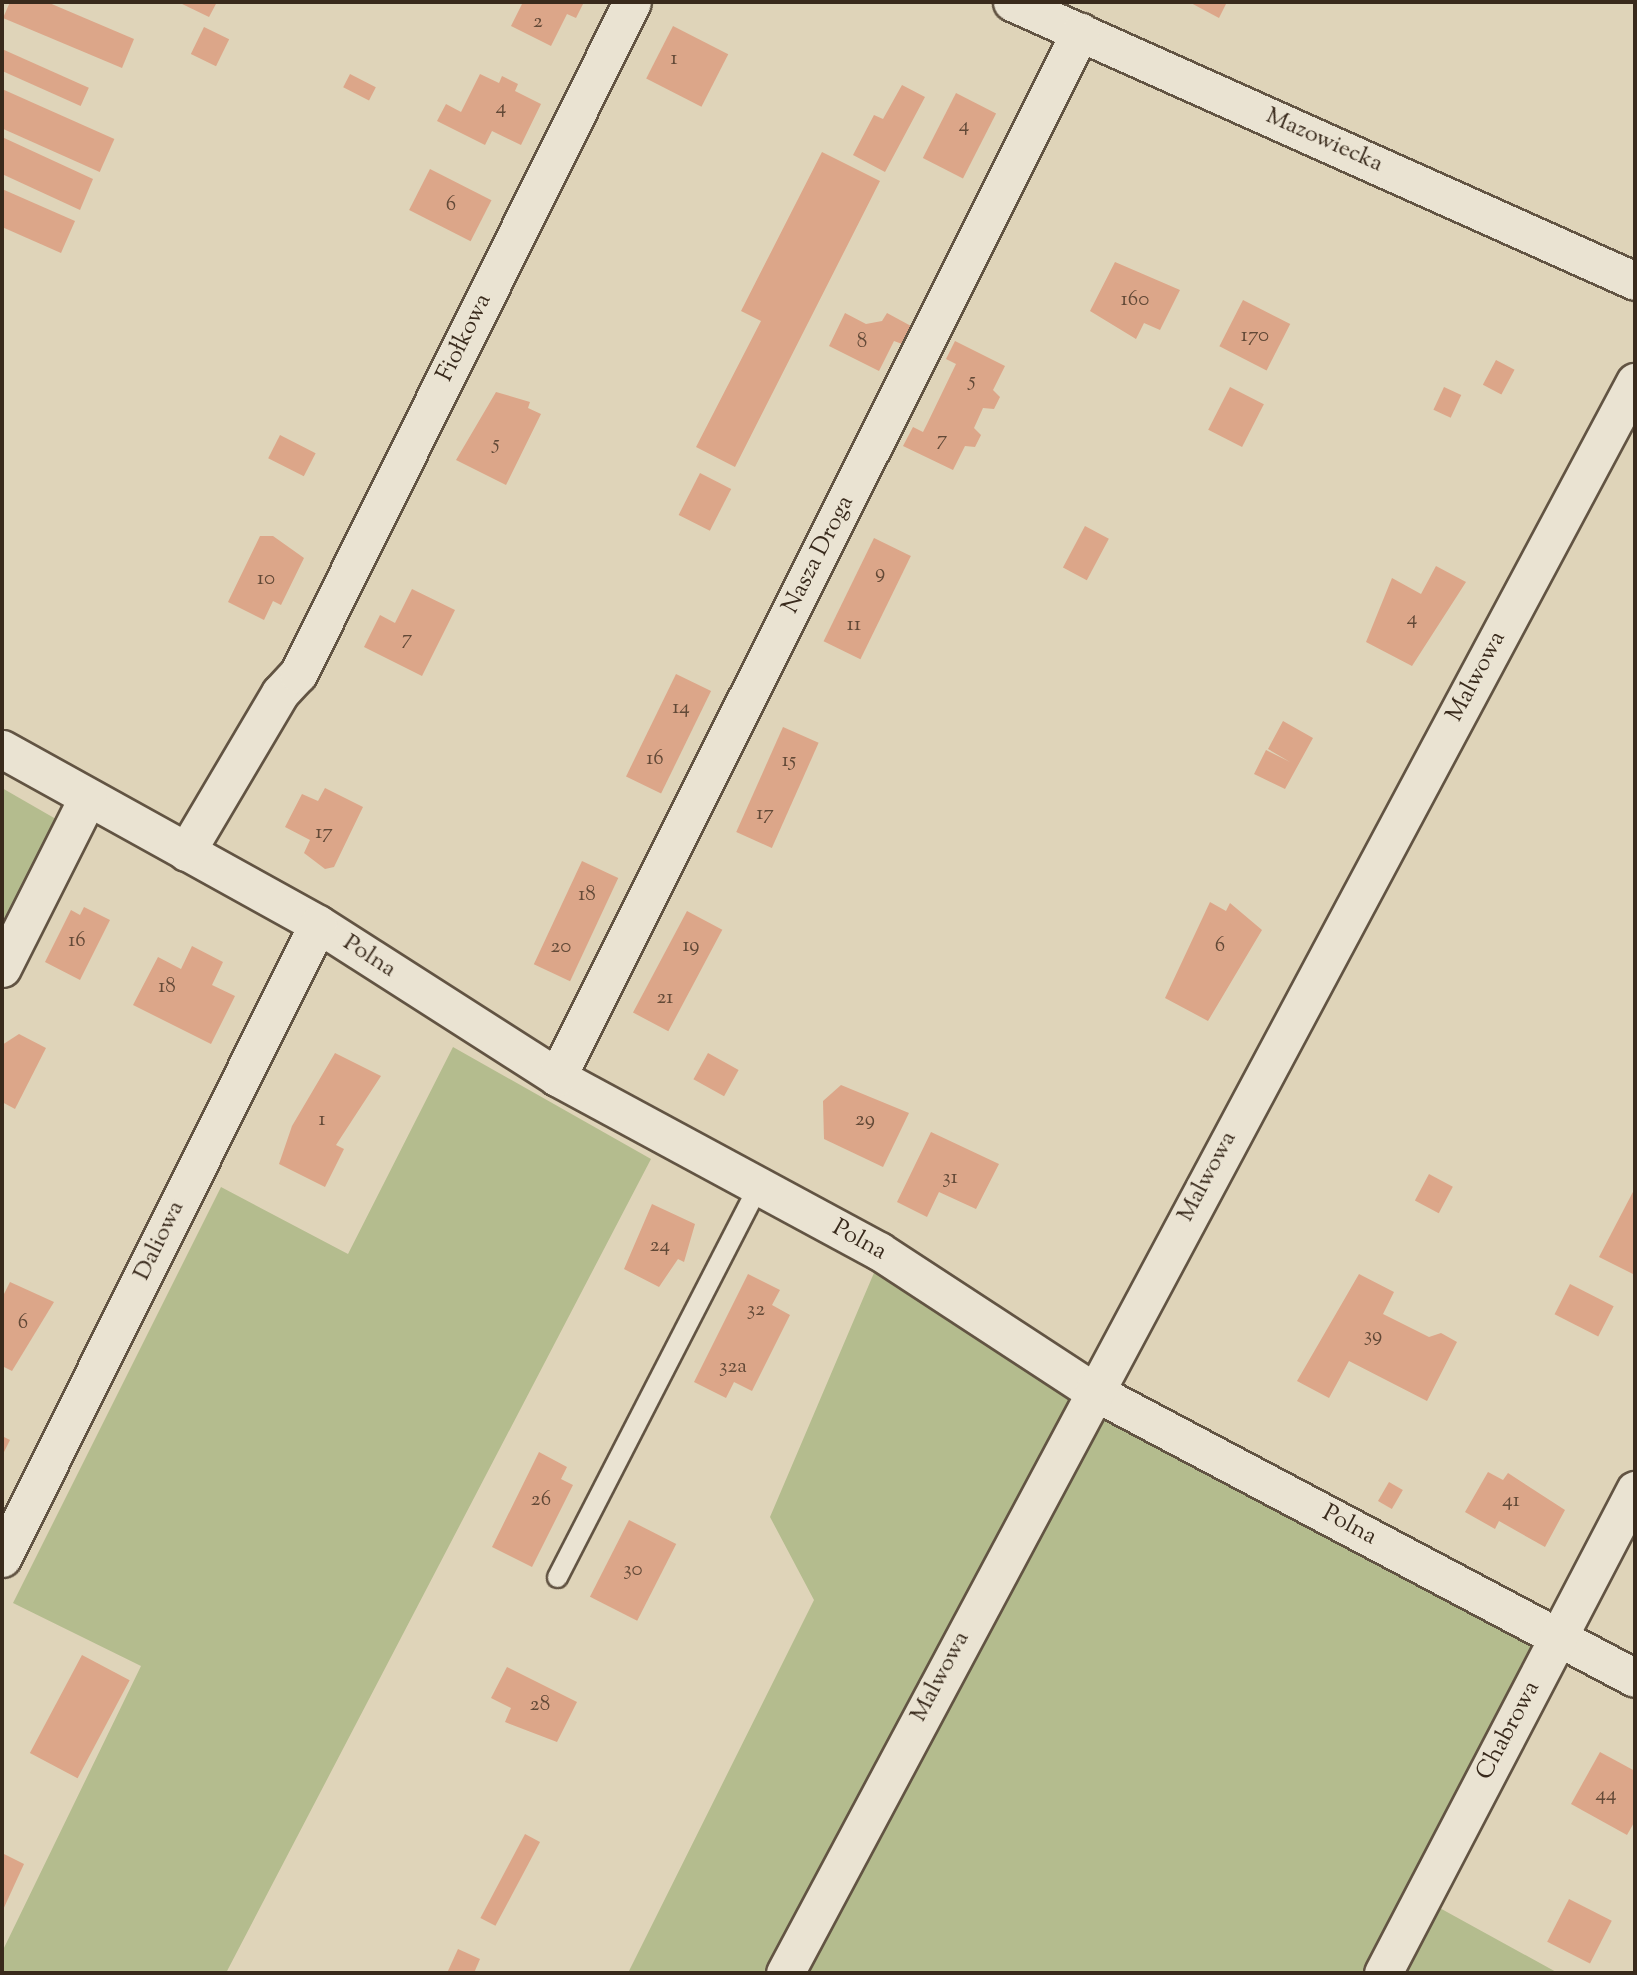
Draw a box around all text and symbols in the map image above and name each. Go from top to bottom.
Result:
house number: 2 [533,9,543,35]
house number: 1 [670,46,678,72]
house number: 4 [496,95,506,121]
street label: Mazowiecka [1261,102,1387,180]
house number: 4 [959,113,969,139]
house number: 6 [446,192,456,218]
house number: 160 [1121,287,1149,313]
street label: Fiołkowa [432,290,498,386]
house number: 170 [1241,323,1269,349]
house number: 8 [857,329,867,355]
house number: 5 [968,368,976,394]
house number: 7 [937,427,947,453]
house number: 5 [492,431,500,457]
street label: Nasza Droga [777,491,861,619]
house number: 9 [875,560,885,586]
house number: 10 [257,566,275,592]
house number: 4 [1407,606,1417,632]
house number: 11 [847,612,861,638]
house number: 7 [402,626,412,652]
street label: Malwowa [1441,627,1513,727]
house number: 14 [672,695,690,721]
house number: 16 [646,746,664,772]
house number: 15 [782,748,796,774]
house number: 17 [756,801,774,827]
house number: 17 [315,820,333,846]
house number: 18 [578,882,596,908]
house number: 16 [68,928,86,954]
street label: Polna [337,929,401,985]
house number: 19 [682,933,700,959]
house number: 6 [1215,933,1225,959]
house number: 20 [551,934,571,960]
house number: 18 [158,974,176,1000]
house number: 21 [657,985,673,1011]
house number: 1 [318,1107,326,1133]
house number: 29 [855,1107,875,1133]
street label: Malwowa [1172,1127,1244,1227]
house number: 31 [942,1165,958,1191]
street label: Daliowa [128,1197,192,1285]
street label: Polna [827,1214,891,1268]
house number: 24 [650,1233,670,1259]
house number: 32 [747,1297,765,1323]
house number: 6 [18,1310,28,1336]
house number: 39 [1364,1323,1382,1349]
house number: 32a [719,1354,747,1380]
house number: 26 [531,1487,551,1513]
house number: 41 [1502,1488,1520,1514]
street label: Polna [1317,1500,1381,1552]
house number: 30 [623,1557,643,1583]
street label: Malwowa [905,1627,977,1727]
street label: Chabrowa [1471,1677,1547,1785]
house number: 28 [530,1692,550,1718]
house number: 44 [1595,1782,1617,1808]

